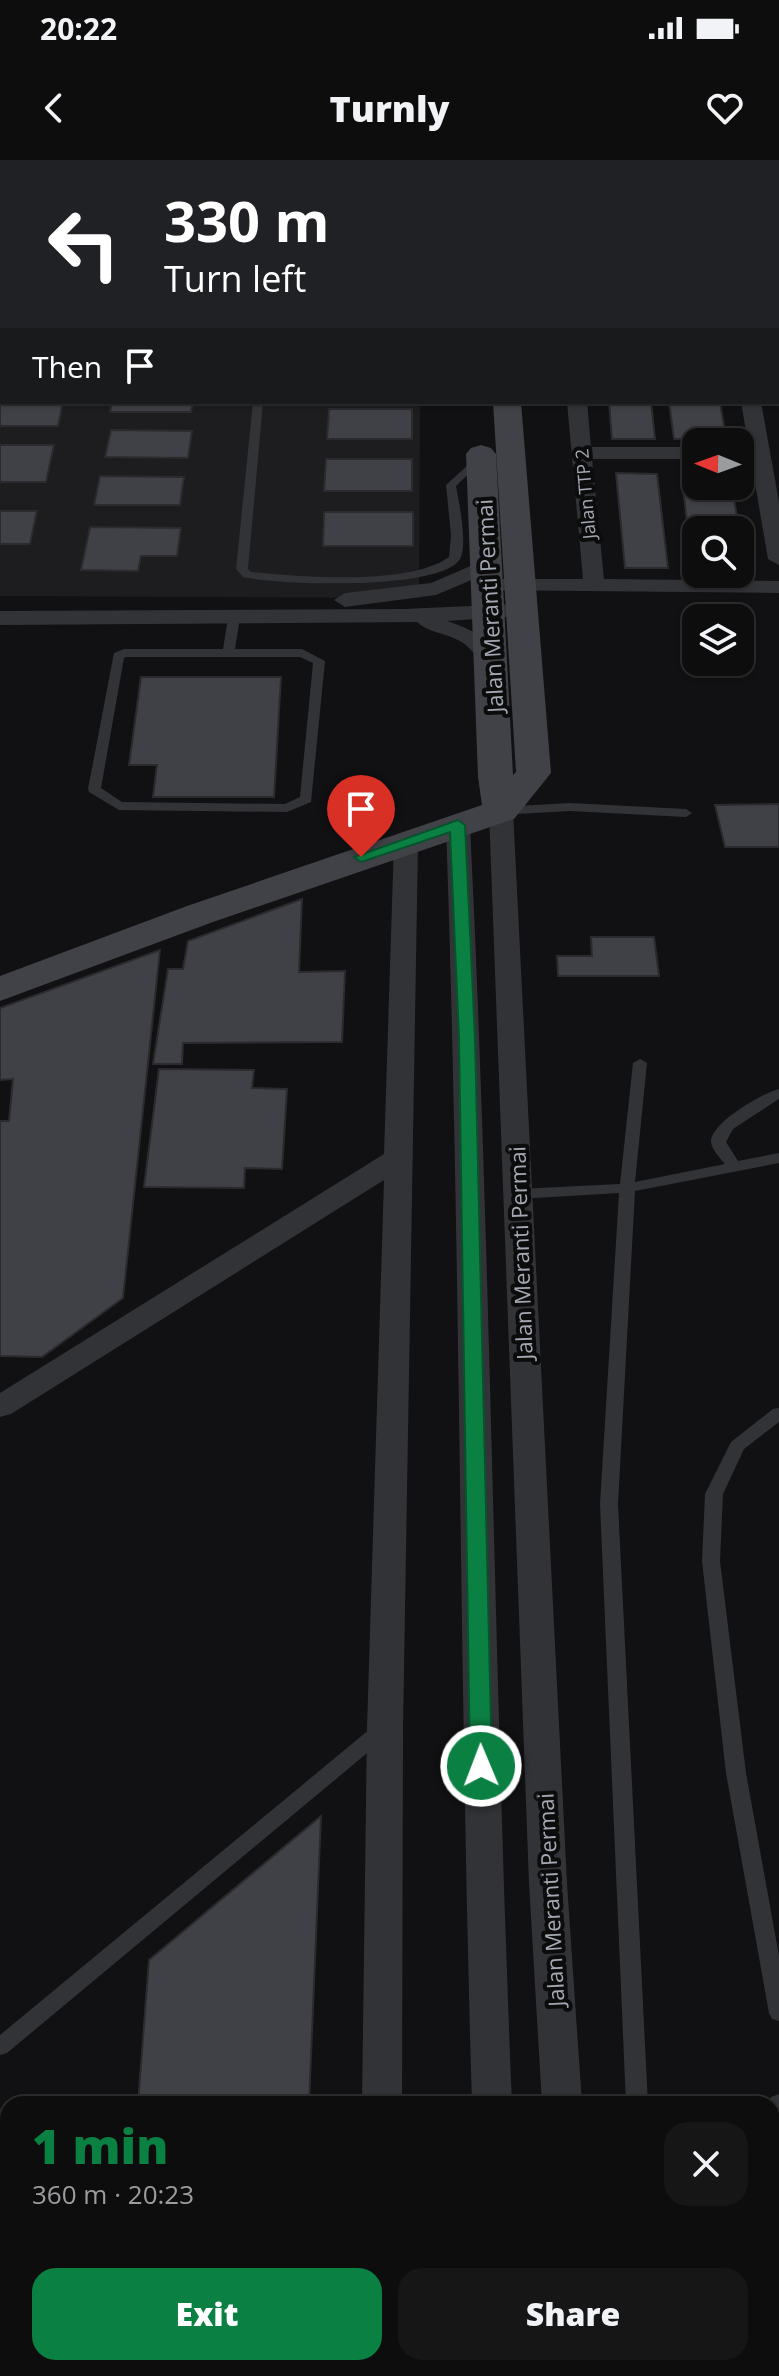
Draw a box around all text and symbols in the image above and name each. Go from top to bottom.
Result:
text: 20:22 [40,8,117,49]
text: Turnly [330,84,450,133]
icon: back [32,86,76,130]
icon: heart [703,86,747,130]
text: 330 m [164,182,330,258]
icon: left [32,192,136,296]
text: Turn left [164,254,306,303]
icon: arrive [118,344,162,388]
text: Then [32,346,102,387]
north arrow [682,428,754,500]
map controls [682,428,754,676]
street label: Jalan TTP 2 [569,448,601,542]
street label: Jalan Meranti Permai [468,498,510,716]
button: search [682,516,754,588]
button: layers [682,604,754,676]
pin [327,775,395,857]
icon: arrive [339,787,383,831]
street label: Jalan Meranti Permai [501,1146,539,1362]
position arrow [439,1724,523,1808]
street label: Jalan Meranti Permai [529,1792,571,2010]
text: 1 min [32,2113,168,2178]
button: close [664,2122,748,2206]
text: 360 m · 20:23 [32,2176,194,2212]
button: Exit [32,2268,382,2360]
button: Share [398,2268,748,2360]

